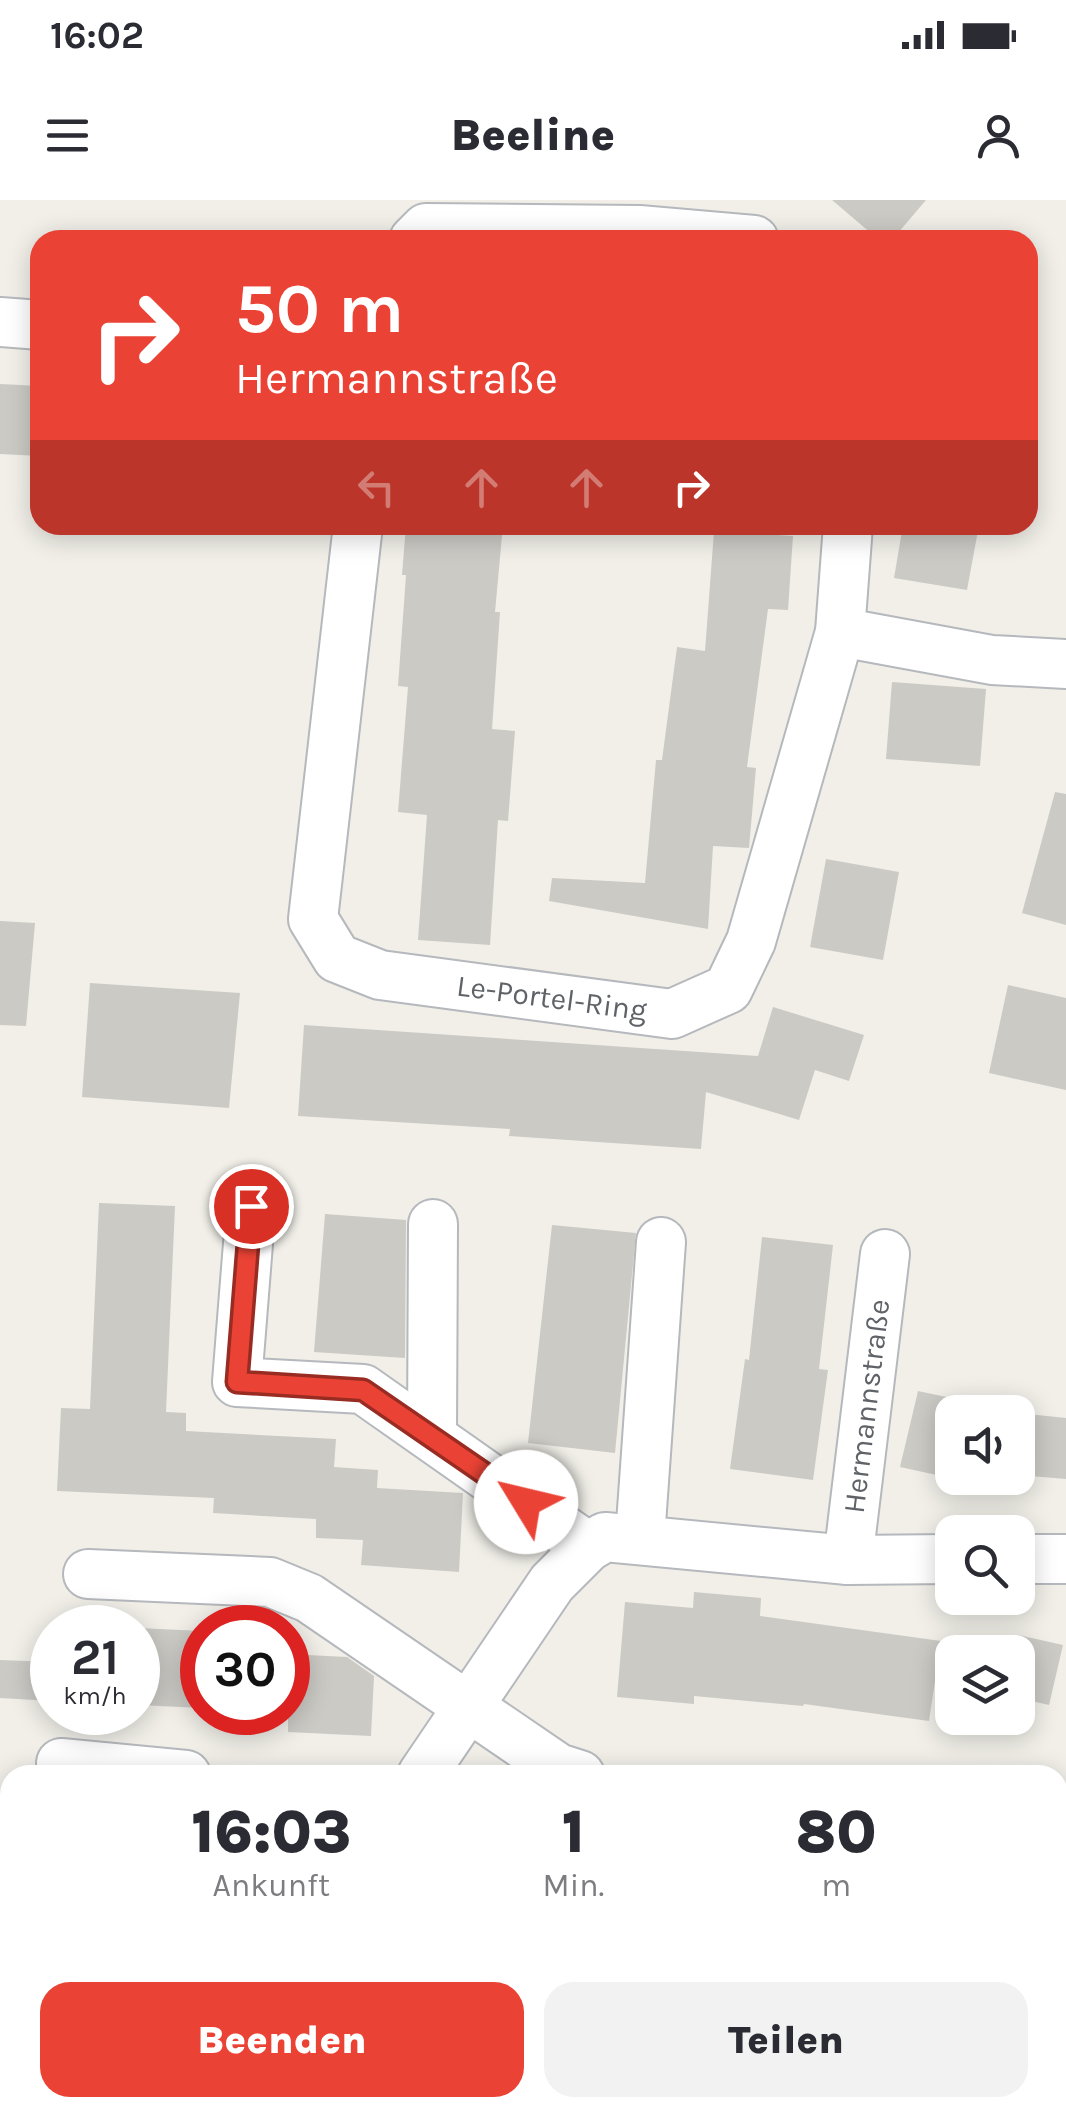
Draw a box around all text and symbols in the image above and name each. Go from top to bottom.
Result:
text: 16:02 [50,13,144,58]
icon: menu [40,108,95,163]
icon: person [971,108,1026,163]
text: Beeline [451,109,615,161]
text: 50 m [235,268,404,350]
icon: right [70,270,200,400]
text: Hermannstraße [235,352,558,404]
icon: left [349,460,404,515]
icon: ahead [454,460,509,515]
icon: ahead [559,460,614,515]
icon: right [664,460,719,515]
street label: Le-Portel-Ring [454,967,649,1028]
pin [209,1164,294,1249]
icon: arrive [224,1179,279,1234]
street label: Hermannstraße [836,1297,897,1515]
map controls [935,1395,1035,1735]
button: sound [935,1395,1035,1495]
position arrow [474,1450,578,1554]
button: search [935,1515,1035,1615]
speed limit sign: 30 [180,1605,310,1735]
text: 21 [71,1628,119,1687]
button: layers [935,1635,1035,1735]
text: km/h [63,1681,127,1710]
text: 16:03 [191,1797,351,1867]
text: 1 [562,1797,585,1867]
text: 80 [795,1797,877,1867]
text: Ankunft [213,1867,330,1904]
text: Min. [543,1867,604,1904]
text: m [821,1867,851,1904]
button: Beenden [40,1982,524,2097]
button: Teilen [544,1982,1028,2097]

